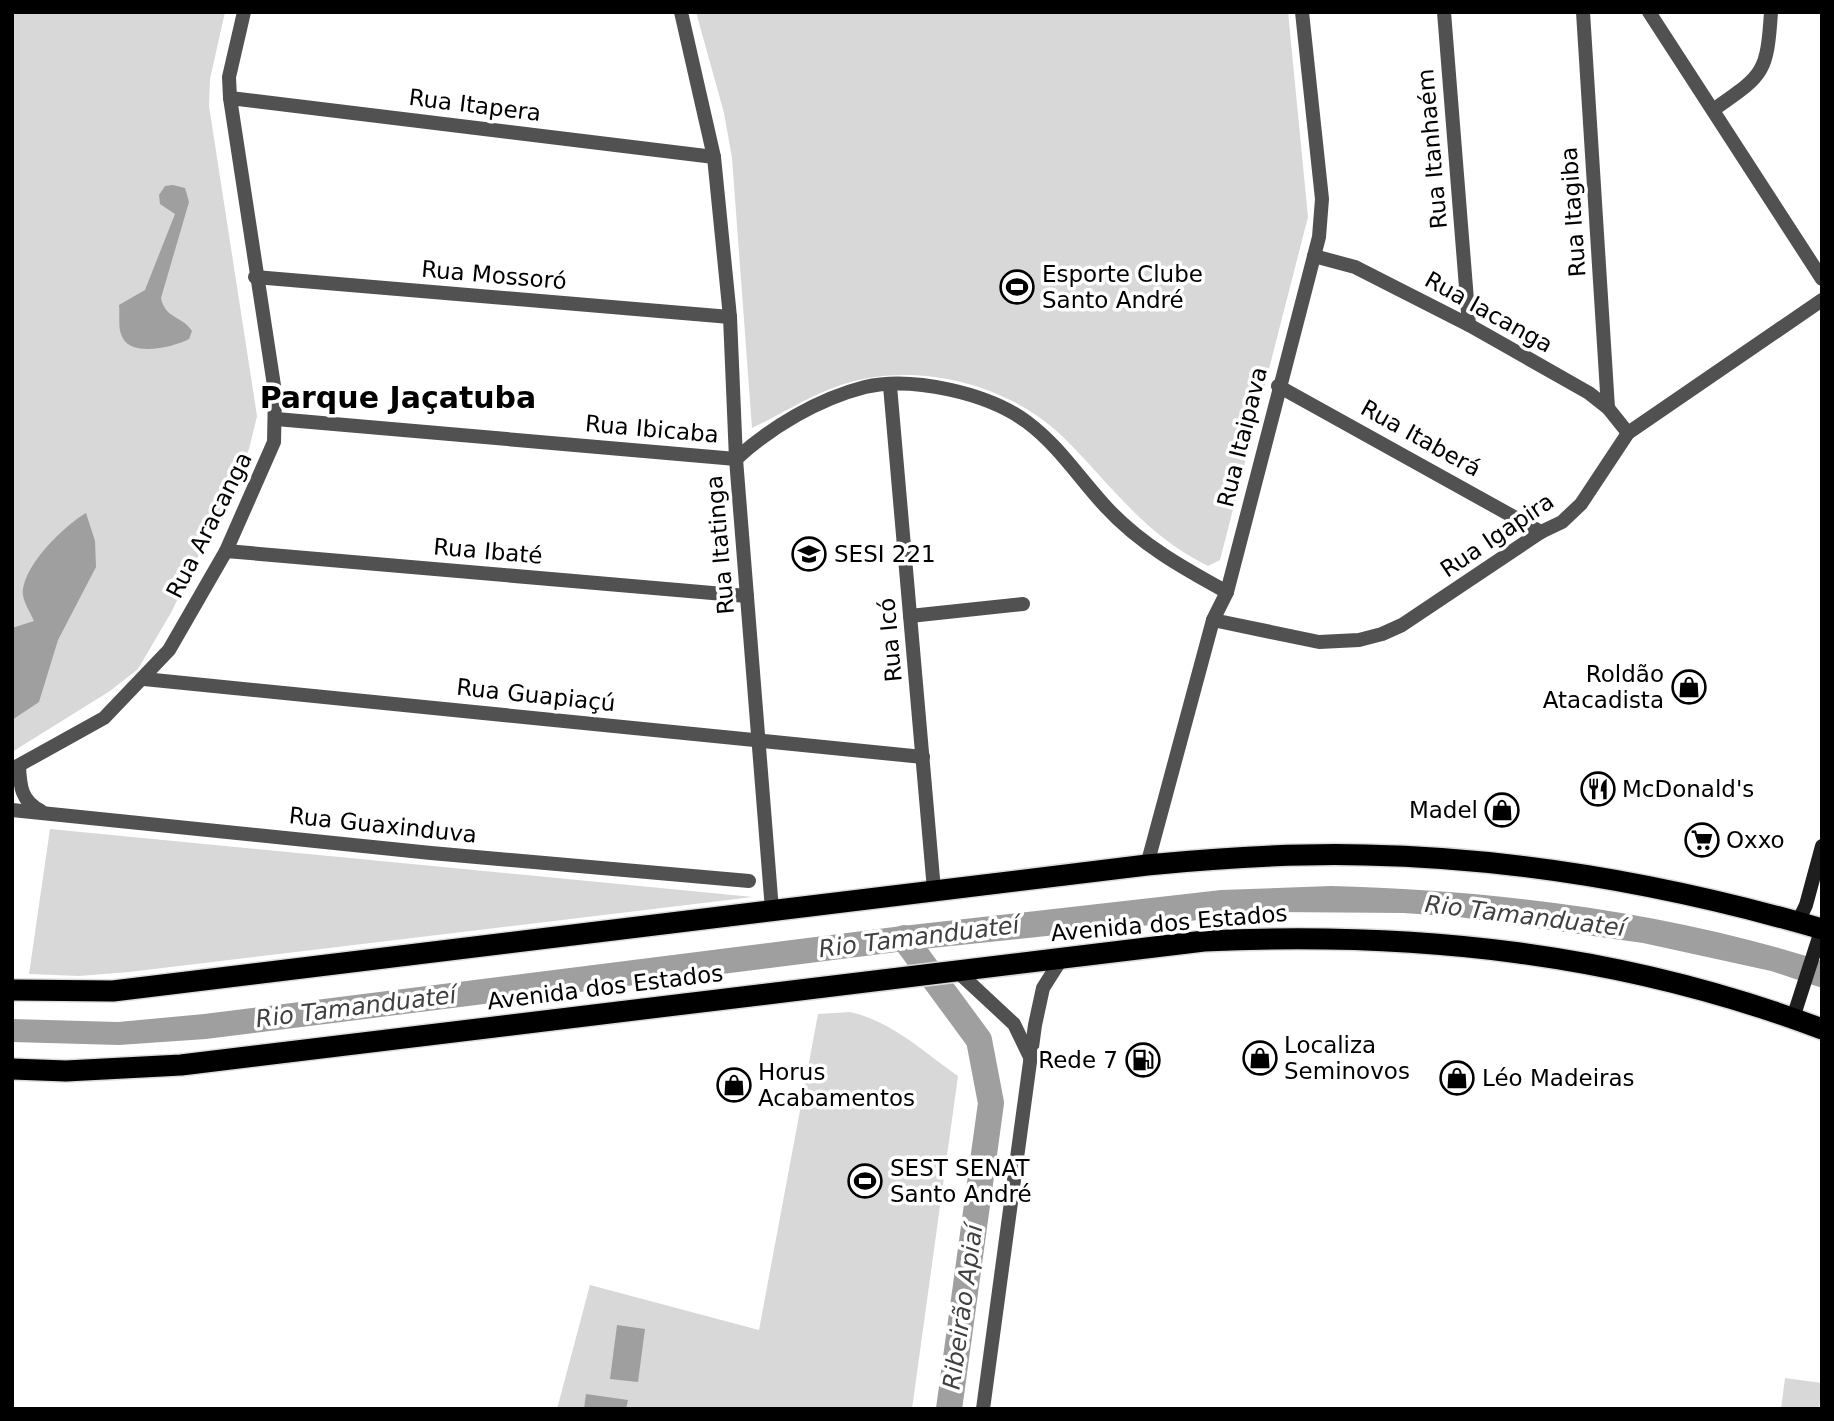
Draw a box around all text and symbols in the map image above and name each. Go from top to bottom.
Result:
street label: Rua Itanhaém [1412,68,1452,230]
street label: Rua Itapera [407,84,543,126]
street label: Rua Itagiba [1555,146,1591,278]
street label: Rua Mossoró [420,256,568,294]
place label: Esporte Clube Santo André [1042,261,1203,313]
street label: Rua Iacanga [1421,266,1557,358]
sports icon: Esporte Clube Santo André [998,268,1036,306]
street label: Rua Itaipava [1212,364,1272,510]
district label: Parque Jaçatuba [260,380,536,415]
street label: Rua Itaberá [1356,394,1486,482]
street label: Rua Ibicaba [584,410,720,448]
street label: Rua Aracanga [161,448,257,602]
street label: Rua Itatinga [701,474,739,616]
street label: Rua Igapira [1435,488,1559,582]
street label: Rua Ibaté [432,533,544,569]
school or university icon: SESI 221 [790,535,828,573]
place label: SESI 221 [834,541,936,567]
street label: Rua Icó [873,597,907,683]
place label: Roldão Atacadista [1543,661,1664,713]
shop icon: Roldão Atacadista [1670,668,1708,706]
street label: Rua Guapiaçú [455,674,617,716]
restaurant icon: McDonald's [1579,770,1617,808]
place label: McDonald's [1622,776,1754,802]
shop icon: Madel [1483,791,1521,829]
place label: Madel [1409,797,1478,823]
street label: Rua Guaxinduva [288,802,478,848]
supermarket icon: Oxxo [1683,821,1721,859]
place label: Oxxo [1726,827,1785,853]
water label: Rio Tamanduateí [1423,890,1630,943]
street label: Avenida dos Estados [1050,900,1288,946]
water label: Rio Tamanduateí [817,910,1024,963]
street label: Avenida dos Estados [486,960,724,1014]
water label: Rio Tamanduateí [254,980,461,1033]
place label: Localiza Seminovos [1284,1032,1410,1084]
shop icon: Localiza Seminovos [1241,1039,1279,1077]
fuel station icon: Rede 7 [1124,1041,1162,1079]
place label: Rede 7 [1038,1047,1118,1073]
place label: Horus Acabamentos [758,1059,915,1111]
shop icon: Léo Madeiras [1438,1059,1476,1097]
place label: Léo Madeiras [1482,1065,1635,1091]
shop icon: Horus Acabamentos [715,1066,753,1104]
place label: SEST SENAT Santo André [890,1155,1032,1207]
sports icon: SEST SENAT Santo André [846,1162,884,1200]
water label: Ribeirão Apiaí [938,1219,989,1391]

